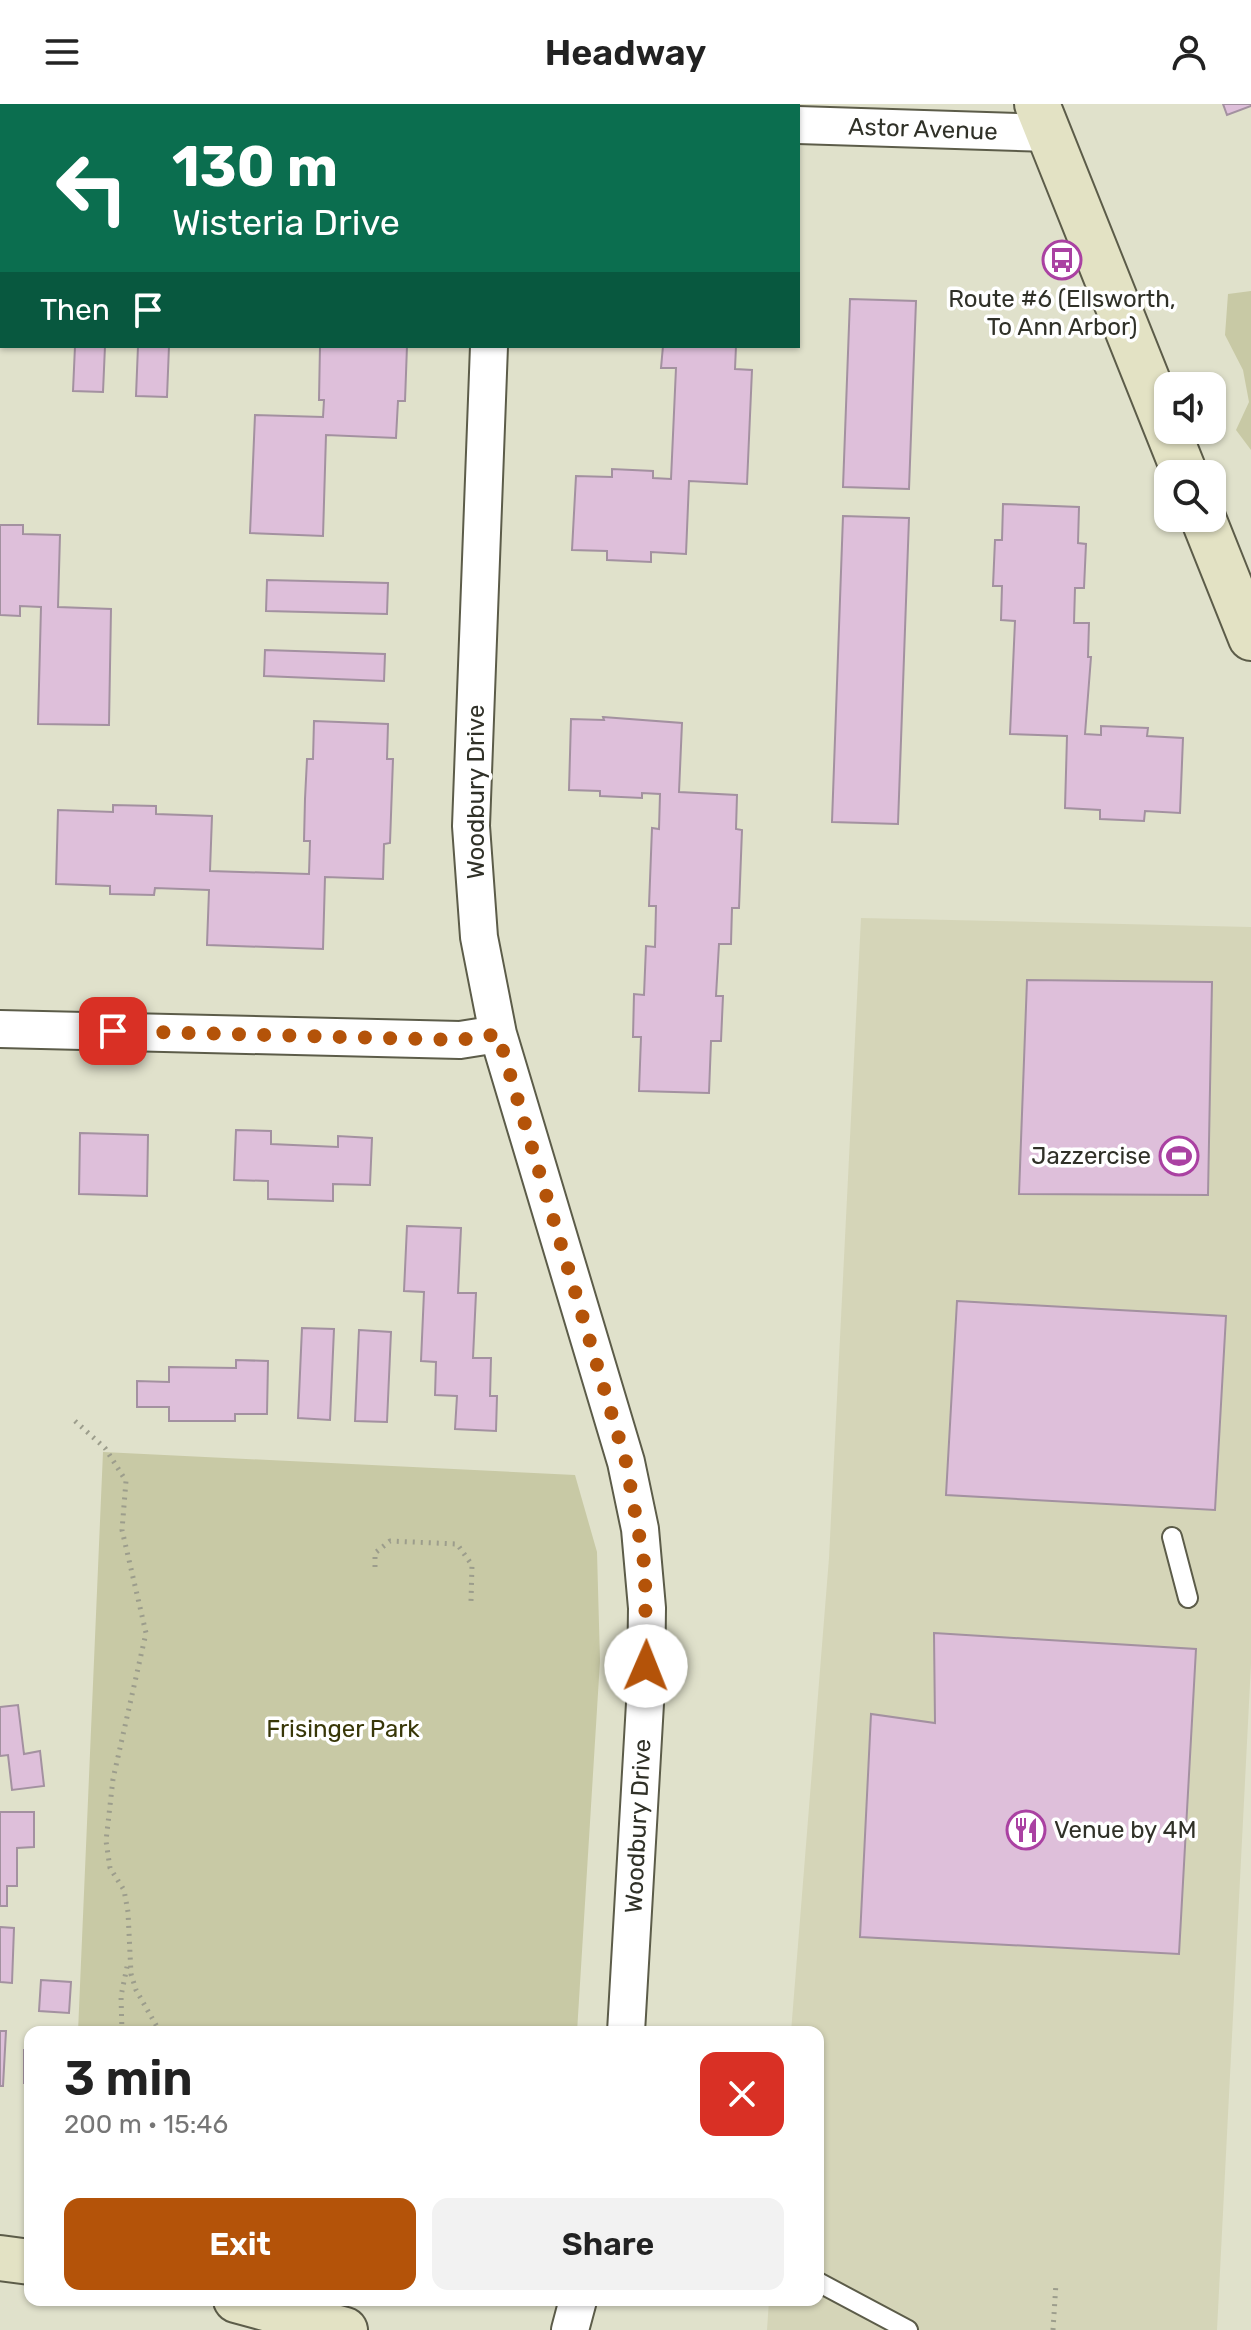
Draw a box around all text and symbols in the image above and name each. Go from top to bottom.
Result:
icon: menu [40,30,84,74]
icon: person [1167,30,1211,74]
text: Headway [545,31,706,74]
street label: Astor Avenue [848,112,998,146]
text: 130 m [172,134,338,200]
icon: left [40,136,144,240]
text: Wisteria Drive [172,201,400,244]
bus stop icon: Route #6 (Ellsworth, To Ann Arbor) [1041,239,1083,281]
place label: Route #6 (Ellsworth, To Ann Arbor) [948,285,1176,341]
icon: arrive [126,288,170,332]
text: Then [40,292,110,328]
map controls [1154,372,1226,532]
button: sound [1154,372,1226,444]
button: search [1154,460,1226,532]
street label: Woodbury Drive [462,705,490,879]
pin [79,997,147,1065]
icon: arrive [91,1009,135,1053]
sports icon: Jazzercise [1158,1135,1200,1177]
place label: Jazzercise [1031,1142,1151,1170]
position arrow [604,1624,688,1708]
park label: Frisinger Park [266,1715,420,1743]
street label: Woodbury Drive [619,1738,657,1914]
restaurant icon: Venue by 4M [1005,1809,1047,1851]
place label: Venue by 4M [1054,1816,1197,1844]
text: 3 min [64,2050,193,2107]
button: close [700,2052,784,2136]
text: 200 m · 15:46 [64,2109,228,2140]
button: Exit [64,2198,416,2290]
button: Share [432,2198,784,2290]

